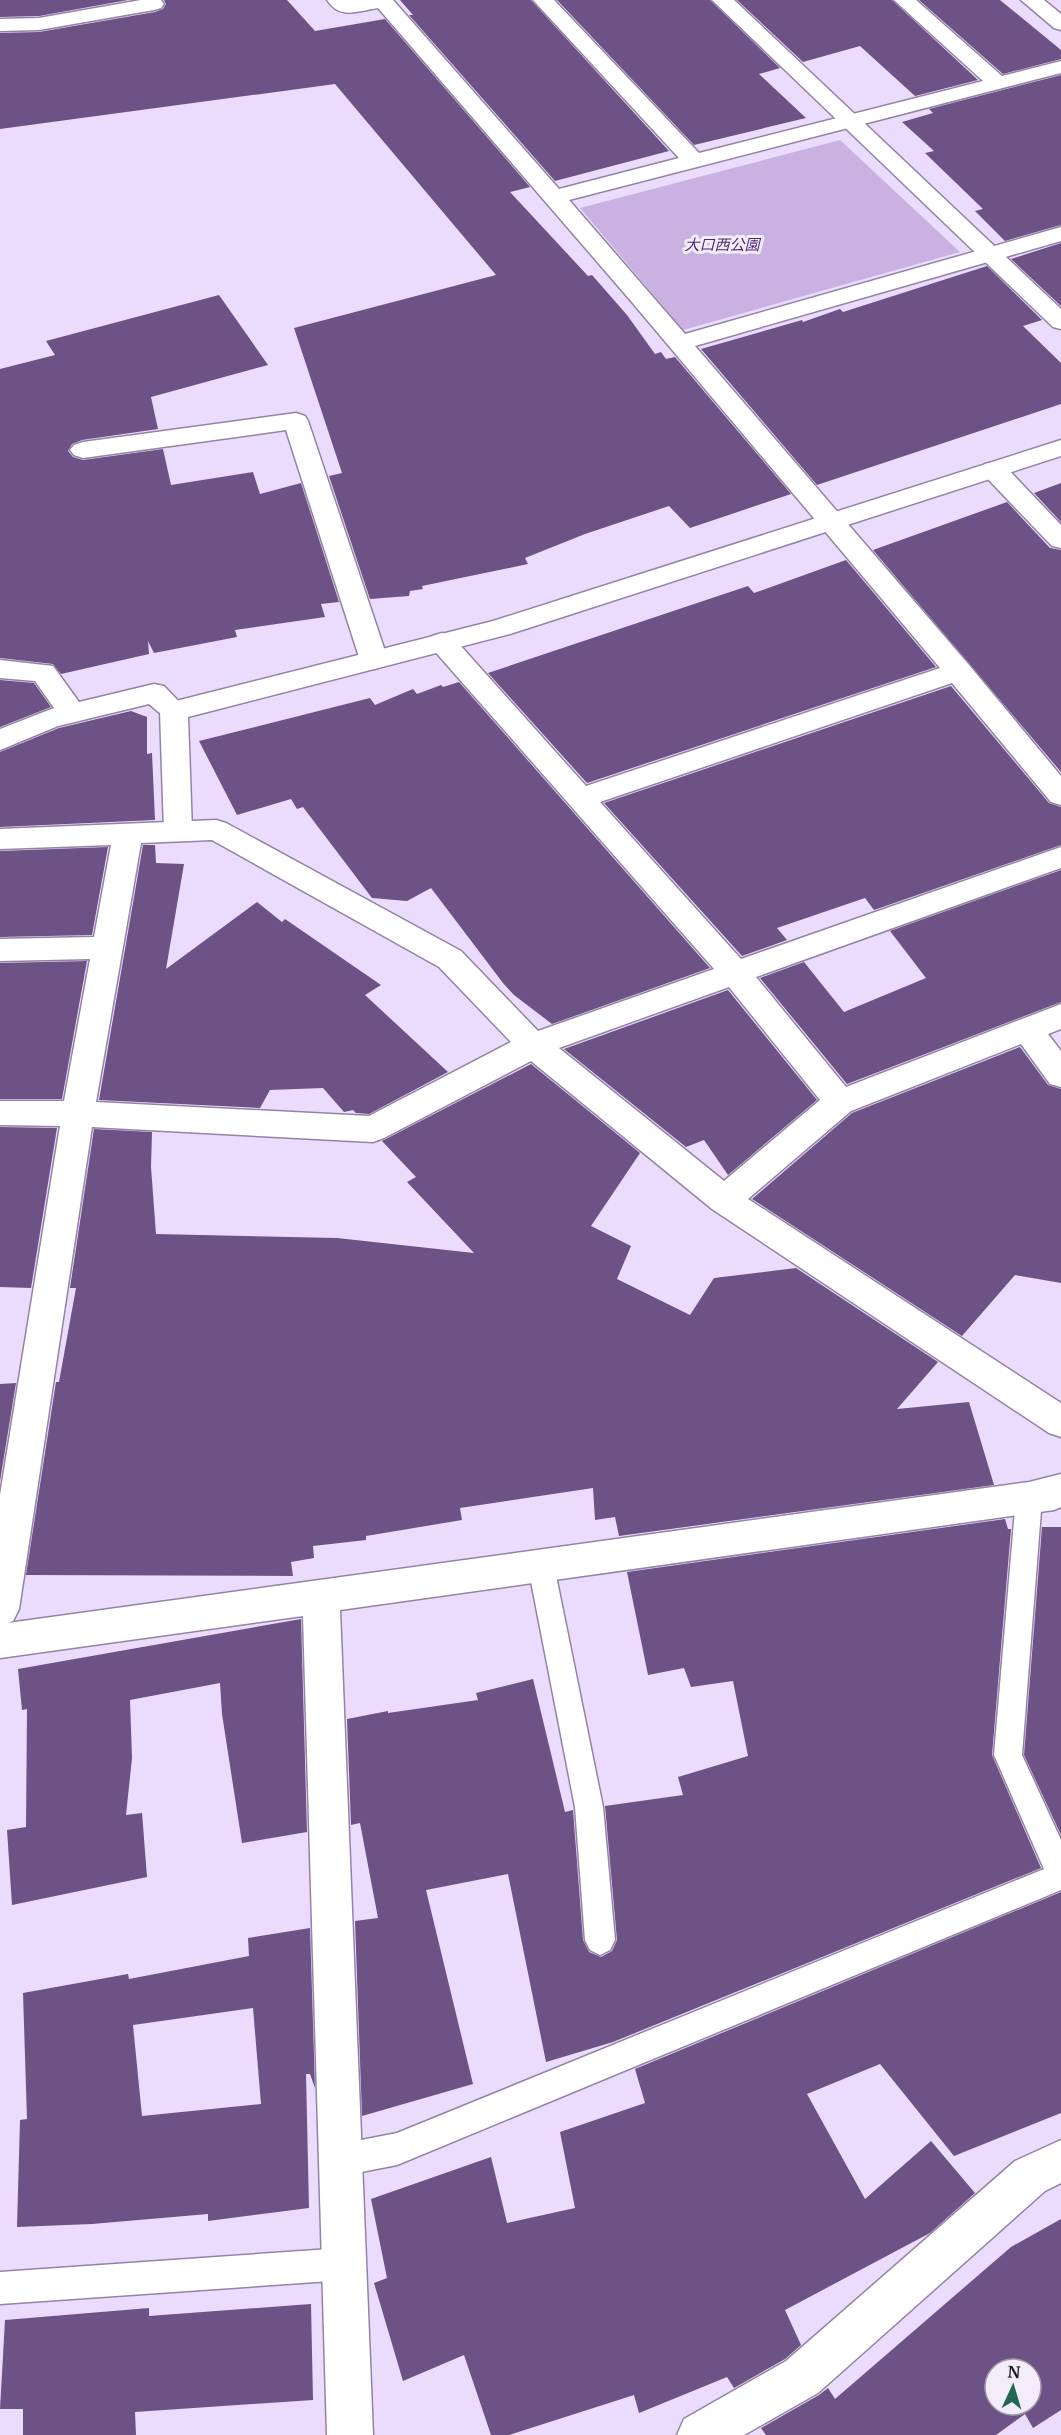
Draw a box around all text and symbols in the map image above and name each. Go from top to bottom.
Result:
park label: 大口西公園 [684,235,761,254]
north arrow [983,2357,1043,2417]
text: N [1007,2362,1021,2382]

